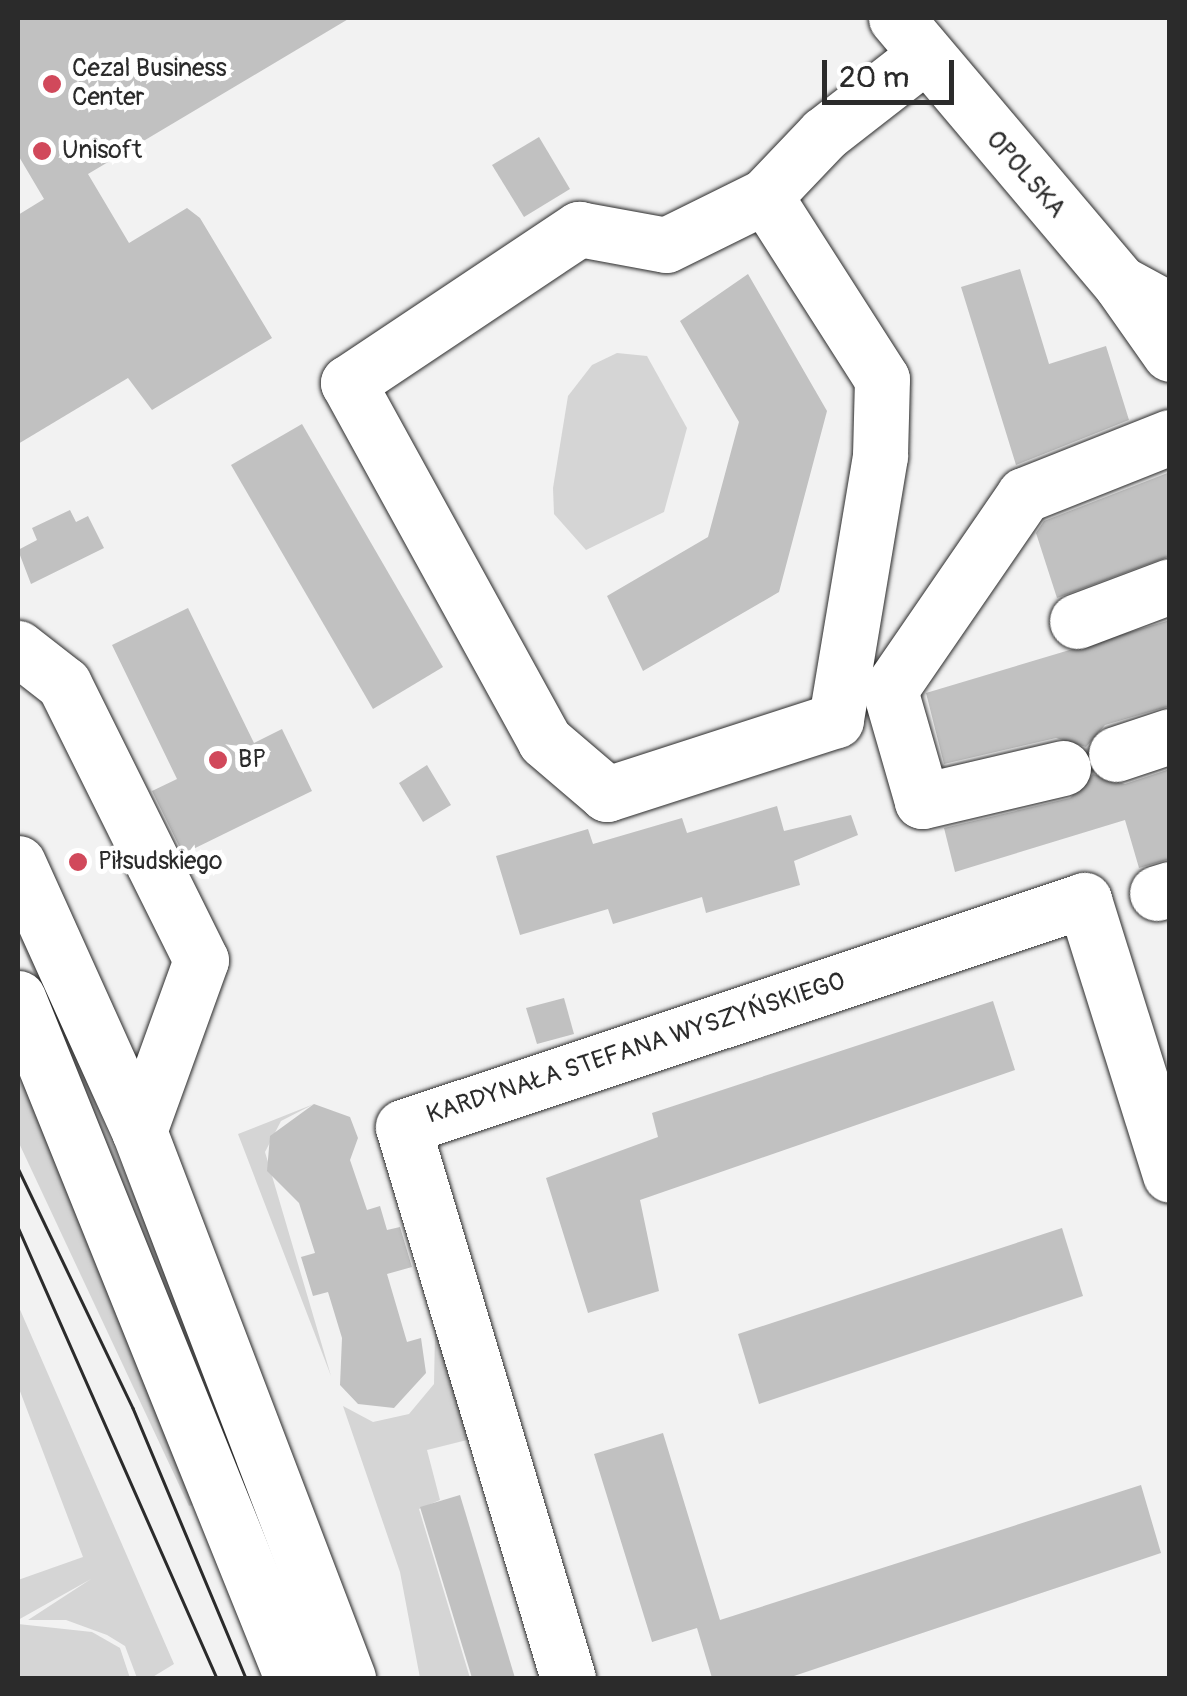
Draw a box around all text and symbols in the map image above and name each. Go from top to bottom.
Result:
scale bar [827,40,960,102]
place label: Cezal Business Center [72,55,227,114]
text: 20 m [839,59,909,96]
marker: Cezal Business Center [41,73,63,95]
street label: OPOLSKA [979,125,1071,225]
place label: Unisoft [62,136,142,166]
marker: Unisoft [31,140,53,162]
place label: BP [238,745,266,775]
marker: BP [207,749,229,771]
place label: Piłsudskiego [98,847,222,877]
marker: Piłsudskiego [67,851,89,873]
street label: KARDYNAŁA STEFANA WYSZYŃSKIEGO [423,967,849,1131]

